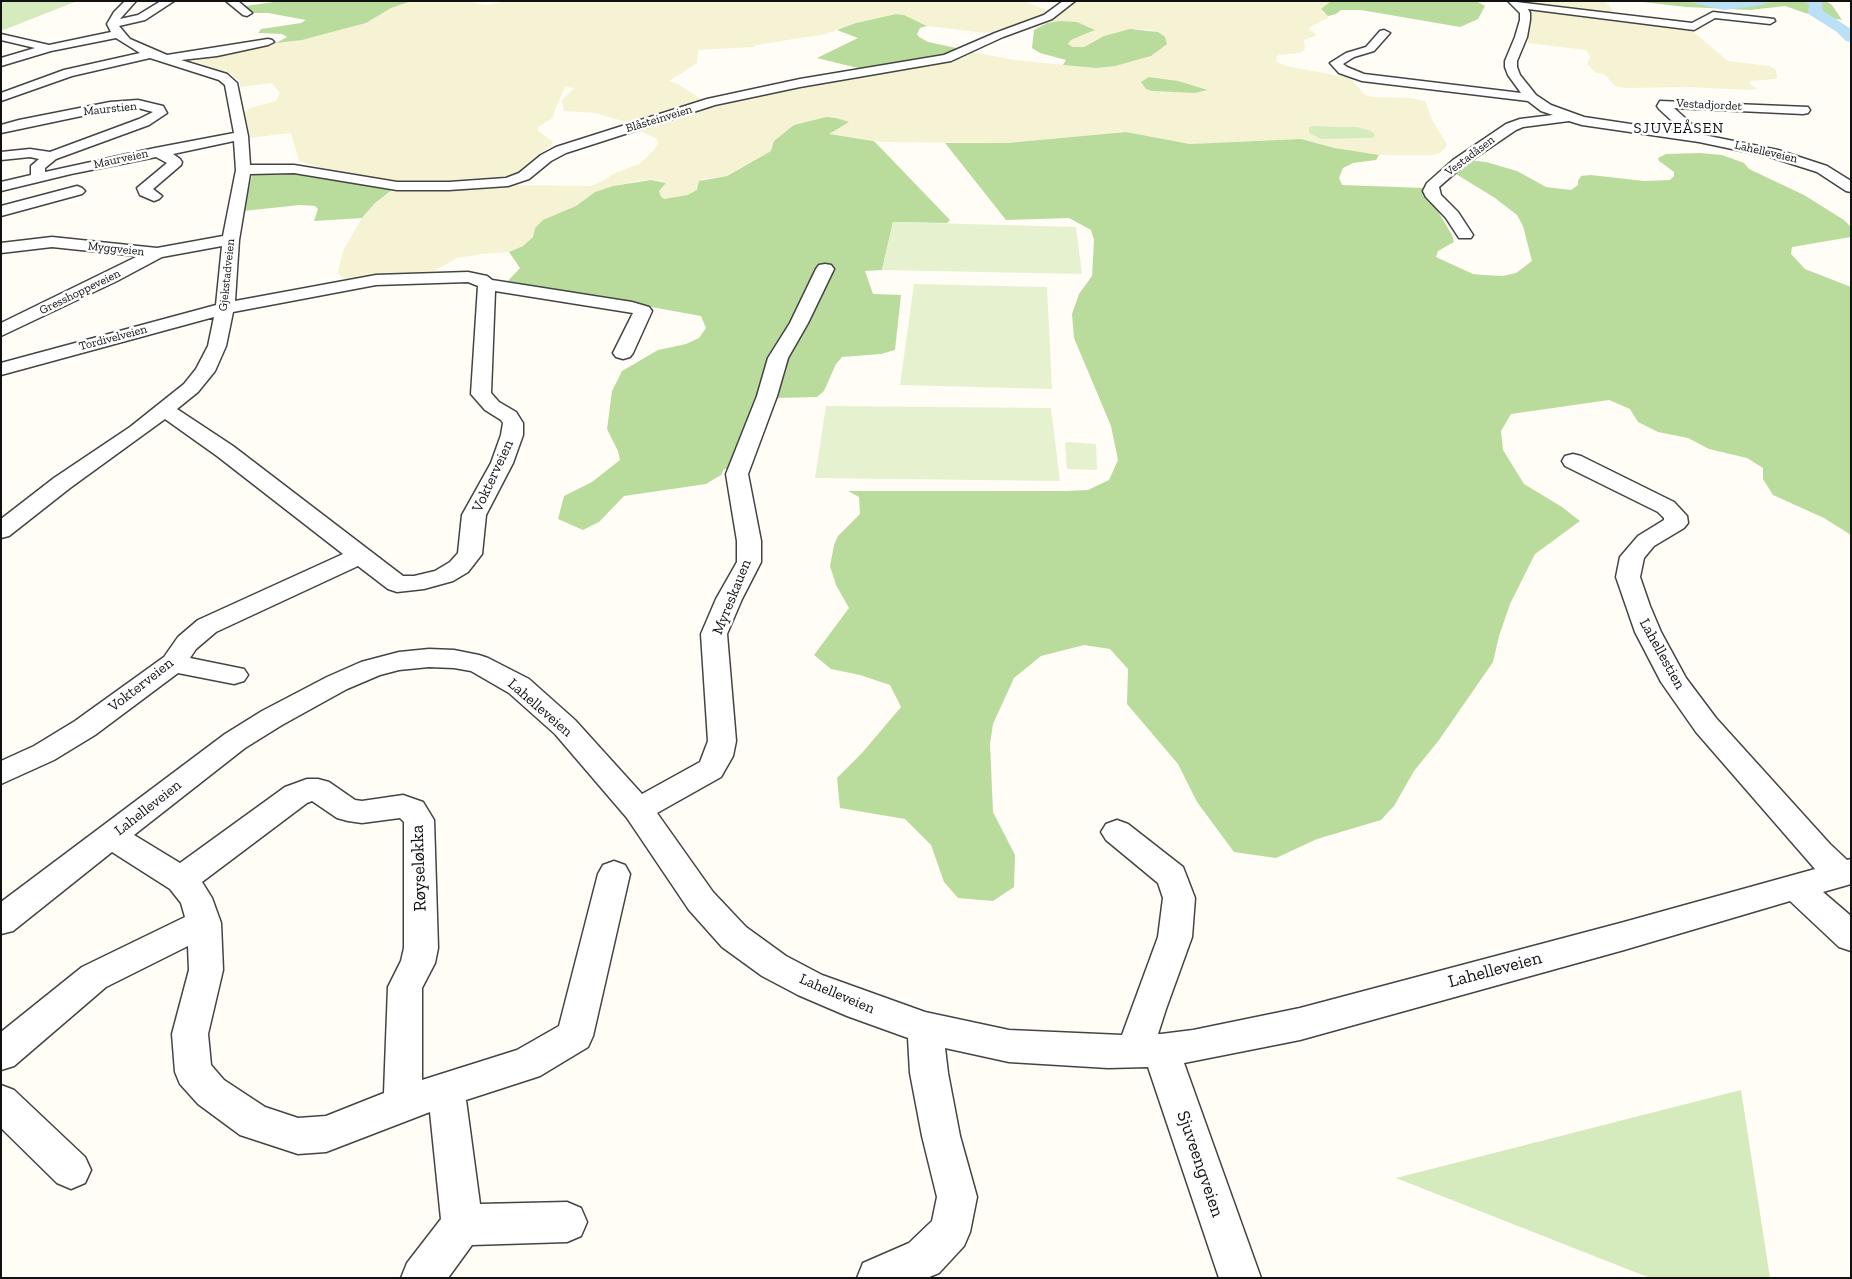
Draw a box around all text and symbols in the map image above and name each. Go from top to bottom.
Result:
street label: Vestadjordet [1676,96,1742,114]
street label: Maurstien [83,99,137,119]
street label: Blåsteinveien [624,102,694,136]
district label: SJUVEÅSEN [1633,120,1725,138]
street label: Vestadåsen [1442,133,1498,179]
street label: Lahelleveien [1733,138,1799,166]
street label: Maurveien [92,146,150,172]
street label: Gjekstadveien [216,238,238,312]
street label: Myggveien [87,239,145,259]
street label: Gresshoppeveien [37,266,123,318]
street label: Tordivelveien [77,322,149,354]
street label: Vokterveien [468,437,518,515]
street label: Myreskauen [709,557,755,637]
street label: Lahellestien [1635,616,1689,692]
street label: Vokterveien [105,654,177,716]
street label: Lahelleveien [504,675,576,741]
street label: Lahelleveien [111,776,185,840]
street label: Røyseløkka [407,824,431,912]
street label: Lahelleveien [1446,947,1544,993]
street label: Lahelleveien [797,970,877,1018]
street label: Sjuveengveien [1172,1108,1228,1220]

